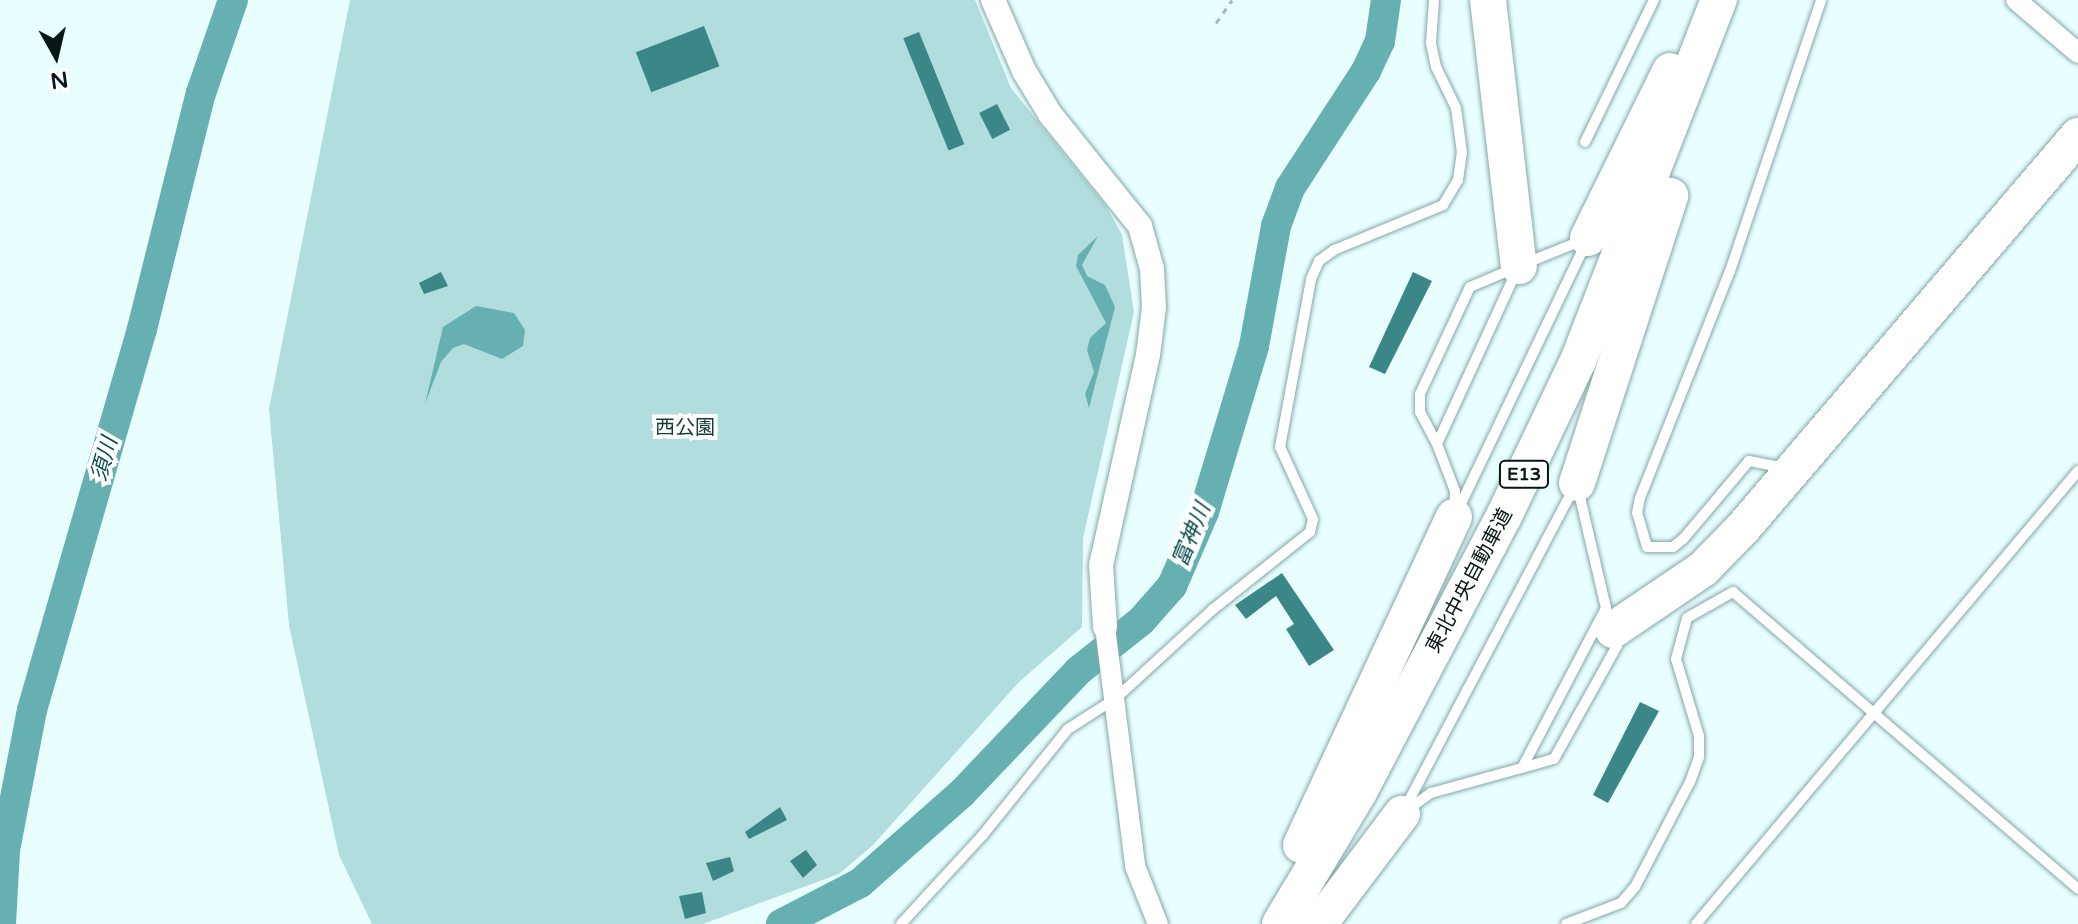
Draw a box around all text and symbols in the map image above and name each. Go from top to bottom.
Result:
north arrow [16,16,96,96]
text: N [49,66,70,94]
park label: 西公園 [655,416,715,440]
water label: 須川 [86,434,124,484]
road number: E13 [1498,460,1550,488]
water label: 富神川 [1167,499,1217,571]
street label: 東北中央自動車道 [1422,505,1518,657]

